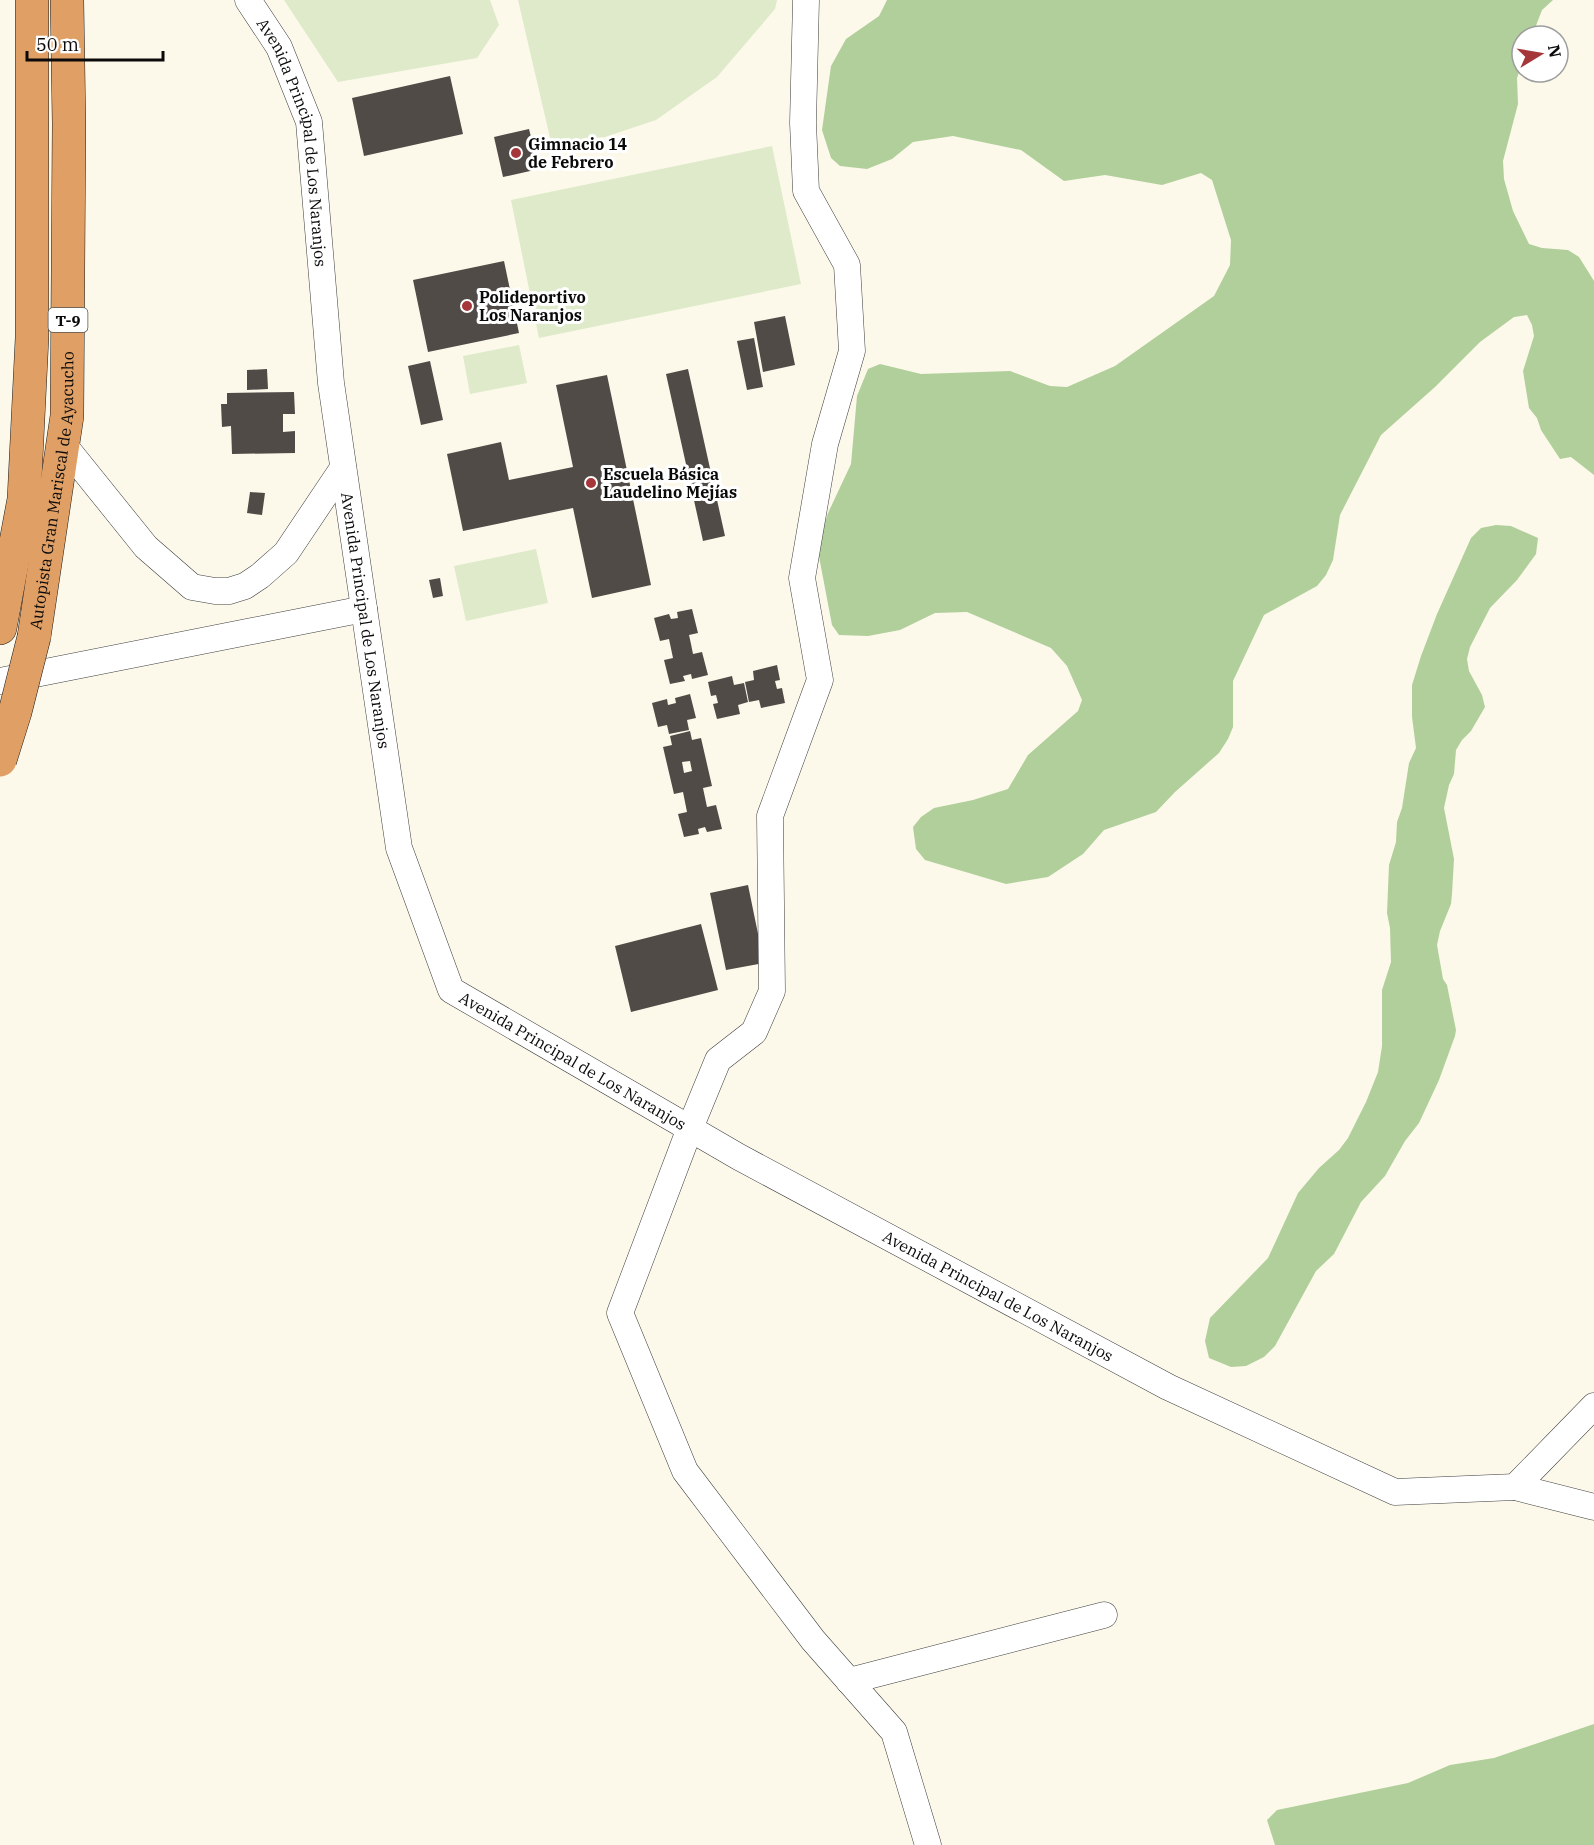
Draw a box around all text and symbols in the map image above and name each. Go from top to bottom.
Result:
street label: Avenida Principal de Los Naranjos [253,14,331,268]
scale bar [27,24,164,62]
north arrow [1510,24,1570,84]
text: 50 m [36,33,79,56]
text: N [1544,43,1566,59]
place label: Gimnacio 14 de Febrero [528,134,628,172]
marker: Gimnacio 14 de Febrero [509,146,523,160]
place label: Polideportivo Los Naranjos [479,287,586,325]
marker: Polideportivo Los Naranjos [460,299,474,313]
road number: T-9 [48,308,88,332]
street label: Autopista Gran Mariscal de Ayacucho [25,351,77,631]
place label: Escuela Básica Laudelino Mejías [603,464,737,502]
marker: Escuela Básica Laudelino Mejías [584,476,598,490]
street label: Avenida Principal de Los Naranjos [337,491,394,750]
street label: Avenida Principal de Los Naranjos [456,987,690,1134]
street label: Avenida Principal de Los Naranjos [879,1226,1117,1366]

